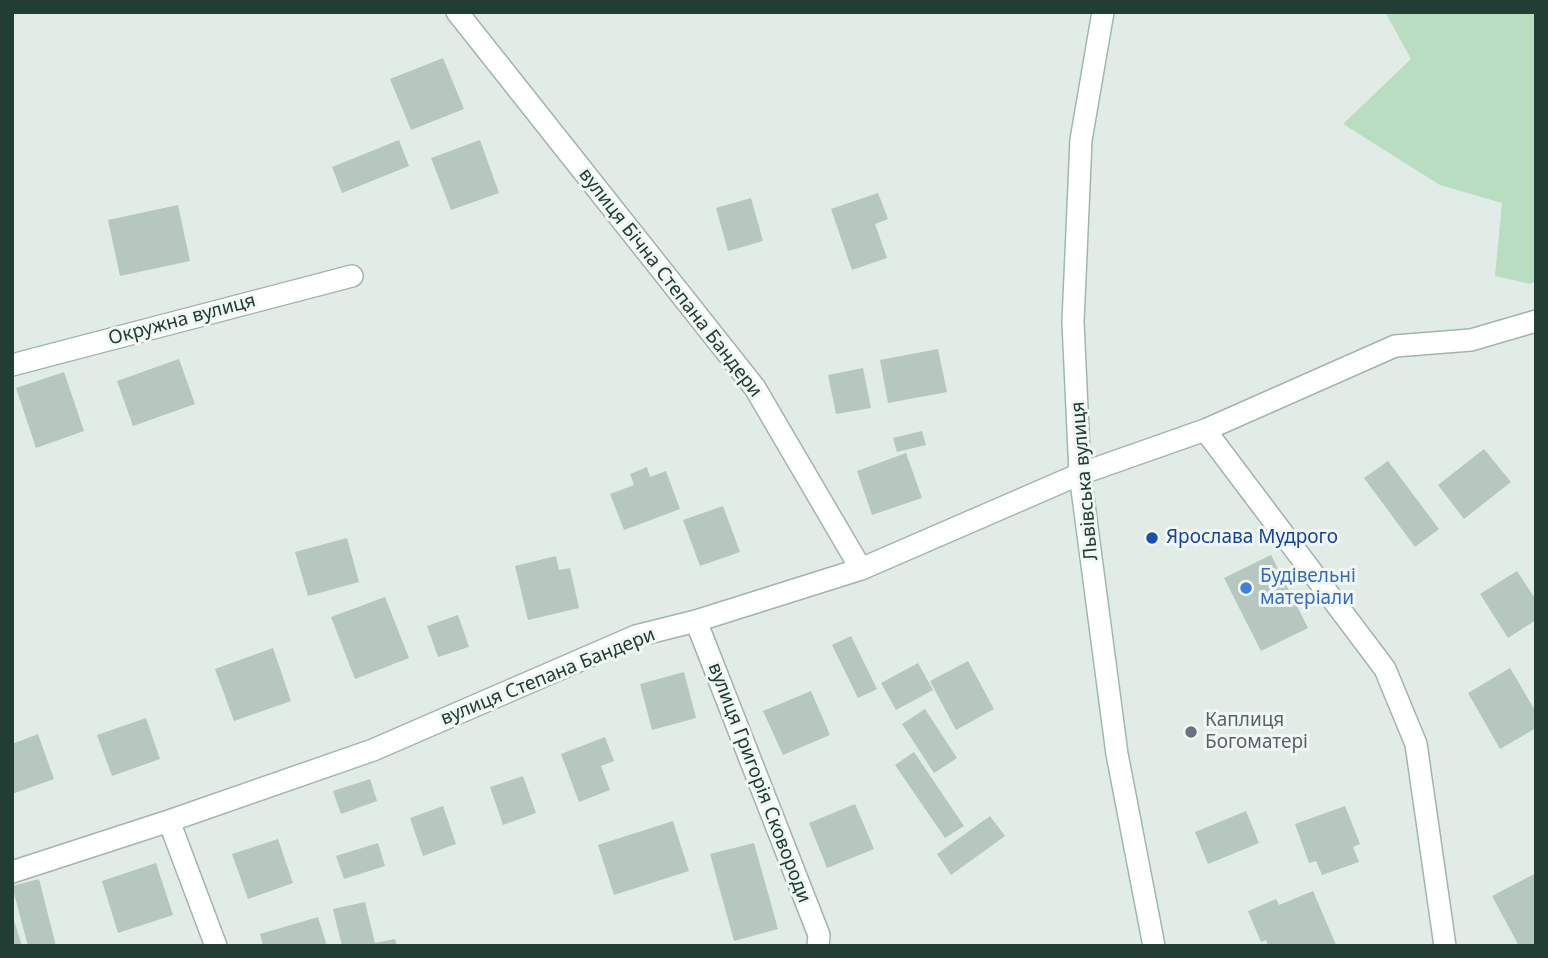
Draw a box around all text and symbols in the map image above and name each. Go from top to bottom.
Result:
street label: вулиця Бічна Степана Бандери [573,164,767,402]
street label: Окружна вулиця [106,289,258,351]
street label: Львівська вулиця [1067,400,1103,562]
place label: Ярослава Мудрого [1166,527,1338,549]
marker: Ярослава Мудрого [1144,530,1160,546]
place label: Будівельні матеріали [1260,566,1356,610]
marker: Будівельні матеріали [1238,580,1254,596]
street label: вулиця Степана Бандери [437,623,659,731]
street label: вулиця Григорія Сковороди [703,660,815,906]
place label: Каплиця Богоматері [1205,710,1308,754]
marker: Каплиця Богоматері [1183,724,1199,740]

